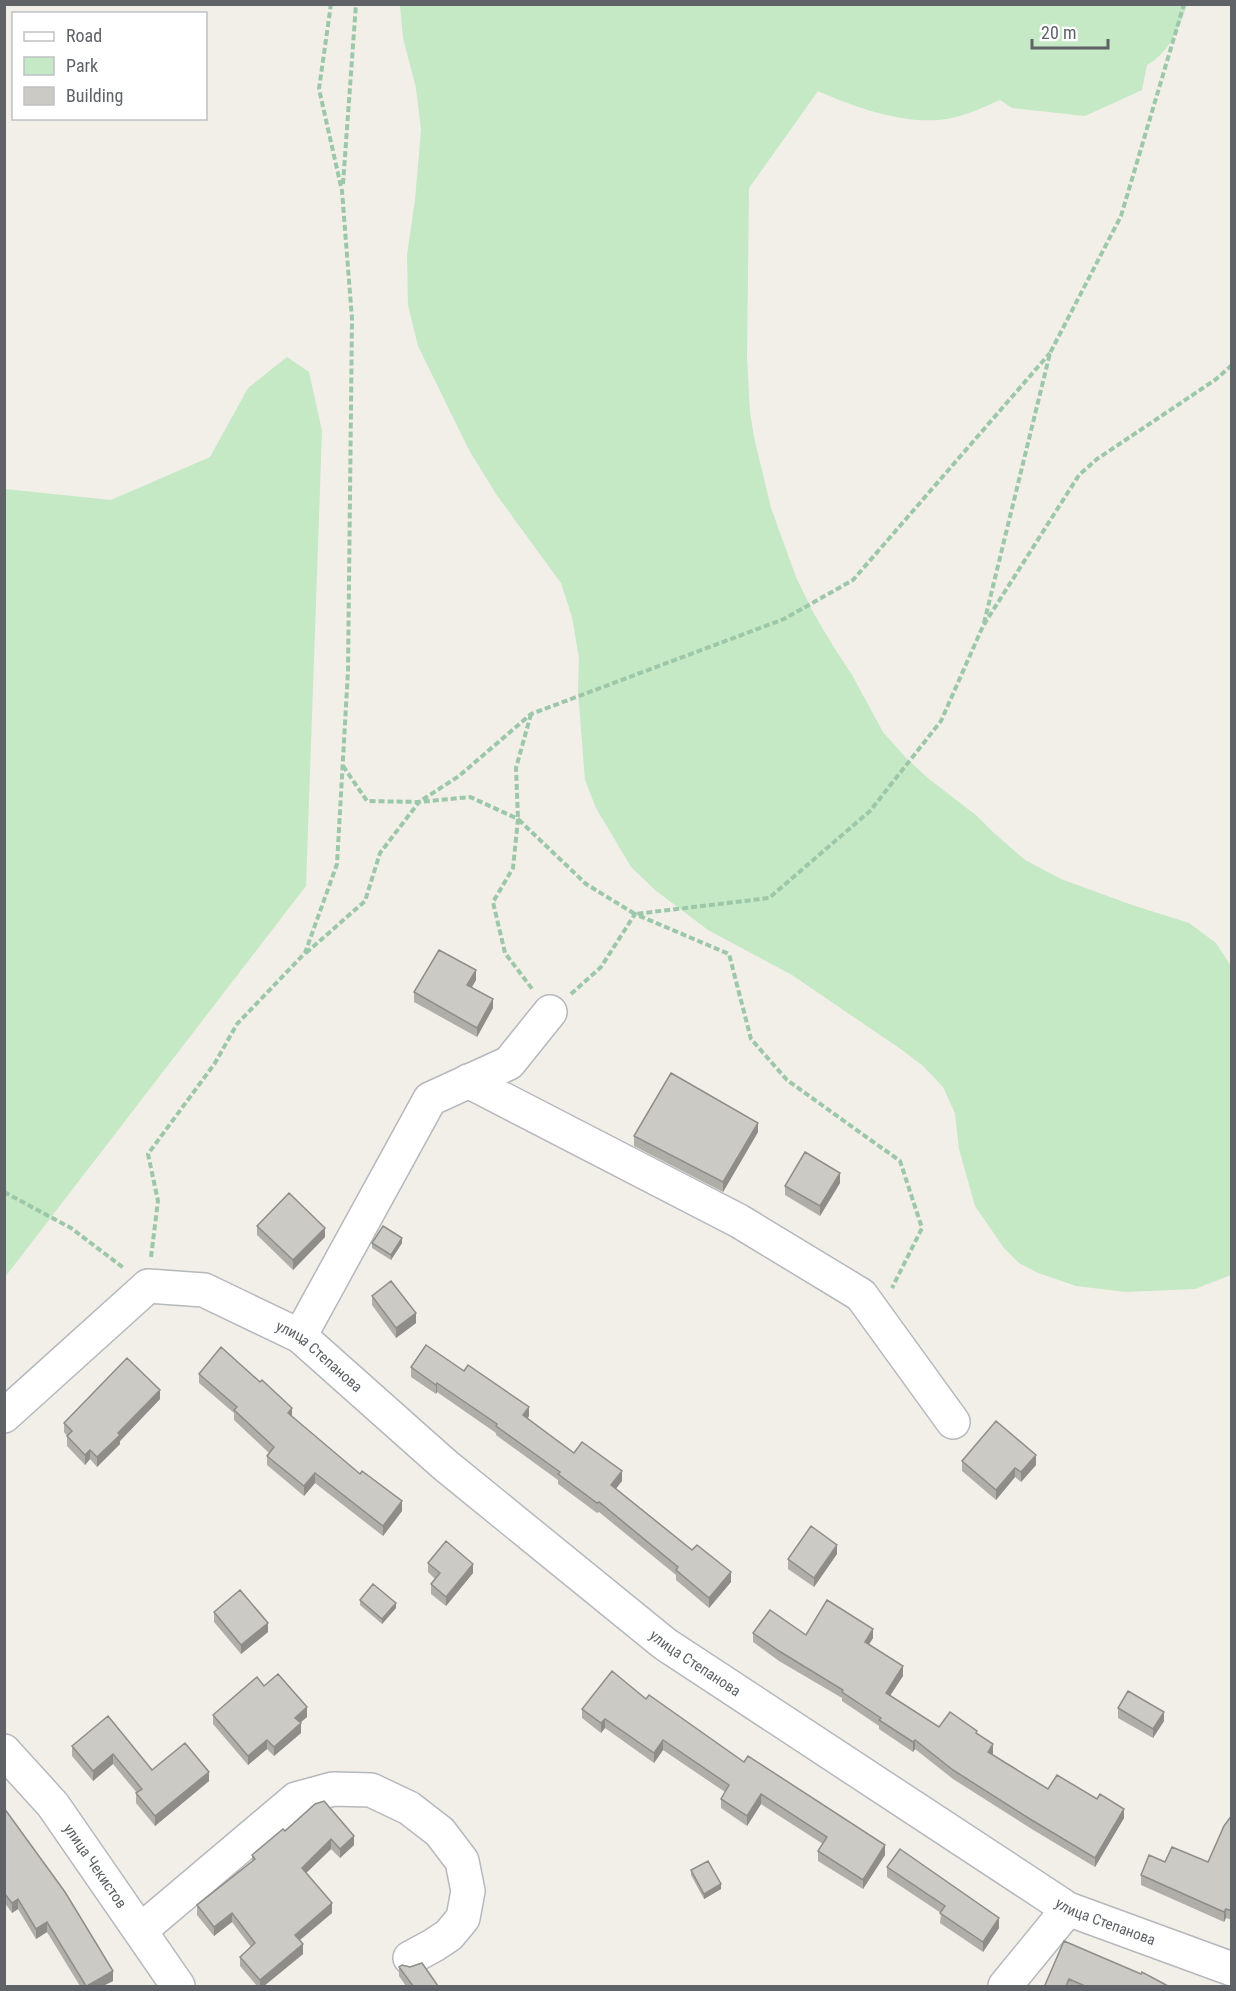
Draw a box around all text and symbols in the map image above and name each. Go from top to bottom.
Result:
legend [12,12,207,120]
scale bar [1032,12,1108,50]
text: 20 m [1041,22,1076,43]
text: Road [66,25,102,46]
text: Park [66,55,98,76]
text: Building [66,85,123,106]
street label: улица Степанова [273,1317,366,1396]
street label: улица Степанова [646,1626,744,1700]
street label: улица Чекистов [60,1820,131,1912]
street label: улица Степанова [1052,1894,1158,1949]

